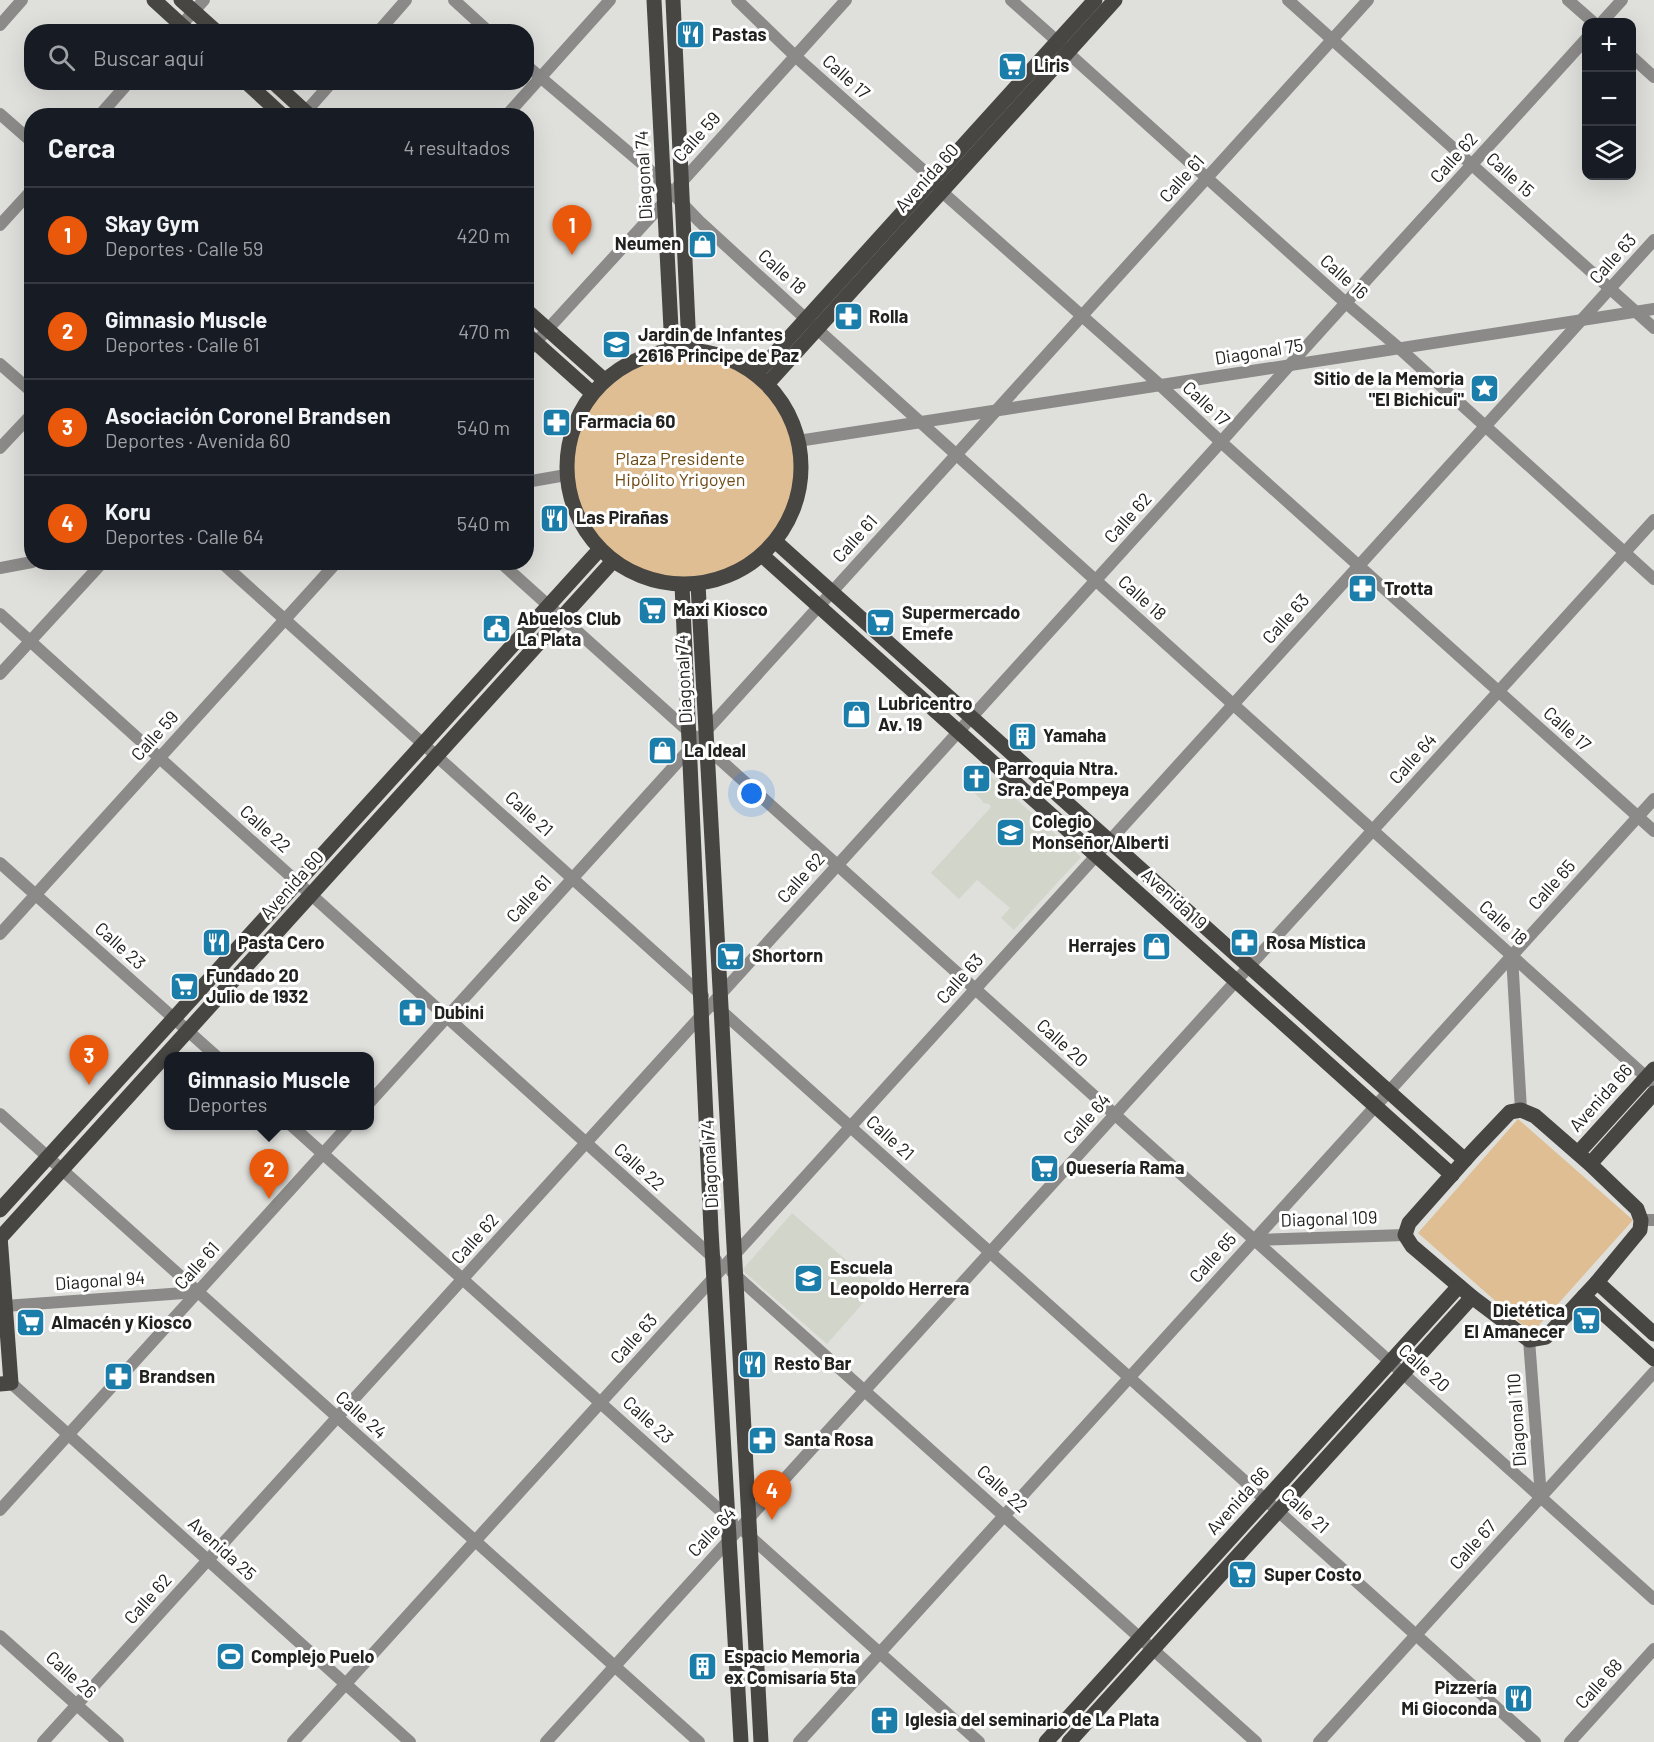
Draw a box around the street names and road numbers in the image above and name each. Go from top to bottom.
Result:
street label: Calle 17 [818,49,875,104]
street label: Calle 59 [668,107,725,166]
street label: Calle 62 [1425,128,1482,187]
street label: Diagonal 74 [630,130,656,220]
street label: Avenida 60 [890,139,963,216]
street label: Calle 15 [1482,147,1539,202]
street label: Calle 61 [1154,150,1208,207]
street label: Calle 63 [1584,229,1641,288]
street label: Calle 18 [754,244,811,299]
street label: Calle 16 [1316,249,1373,304]
street label: Diagonal 75 [1213,333,1304,369]
street label: Calle 17 [1179,376,1235,431]
street label: Calle 62 [1099,488,1156,547]
street label: Calle 61 [827,510,881,567]
street label: Calle 18 [1114,570,1171,625]
street label: Calle 63 [1257,589,1314,648]
street label: Diagonal 74 [670,634,696,724]
street label: Calle 17 [1539,701,1596,756]
street label: Calle 59 [126,706,183,765]
street label: Calle 64 [1384,728,1441,788]
street label: Calle 21 [501,786,558,841]
street label: Calle 22 [236,800,296,857]
street label: Avenida 60 [255,846,328,923]
street label: Calle 62 [772,848,829,907]
street label: Calle 65 [1523,855,1580,914]
street label: Avenida 19 [1137,863,1212,933]
street label: Calle 61 [501,870,555,927]
street label: Calle 18 [1475,895,1532,950]
street label: Calle 23 [91,917,150,974]
street label: Calle 63 [931,949,988,1008]
street label: Calle 20 [1033,1014,1093,1071]
street label: Avenida 66 [1564,1059,1636,1136]
street label: Calle 64 [1058,1088,1115,1148]
street label: Calle 21 [862,1110,919,1165]
street label: Diagonal 74 [696,1119,722,1209]
street label: Calle 22 [610,1138,670,1195]
street label: Diagonal 109 [1280,1205,1378,1231]
street label: Calle 62 [446,1209,503,1268]
street label: Calle 65 [1184,1228,1241,1287]
street label: Calle 61 [169,1237,223,1294]
street label: Diagonal 94 [54,1266,146,1294]
street label: Calle 63 [605,1309,662,1368]
street label: Calle 20 [1395,1339,1455,1396]
street label: Diagonal 110 [1502,1373,1530,1468]
street label: Calle 24 [332,1386,392,1443]
street label: Calle 23 [619,1391,678,1448]
street label: Calle 22 [973,1460,1033,1517]
street label: Avenida 66 [1201,1462,1273,1539]
street label: Calle 21 [1277,1483,1334,1538]
street label: Calle 64 [683,1502,740,1561]
street label: Avenida 25 [184,1512,261,1585]
street label: Calle 67 [1444,1515,1501,1574]
street label: Calle 62 [119,1569,176,1628]
street label: Calle 26 [42,1646,101,1703]
street label: Calle 68 [1570,1654,1627,1713]

